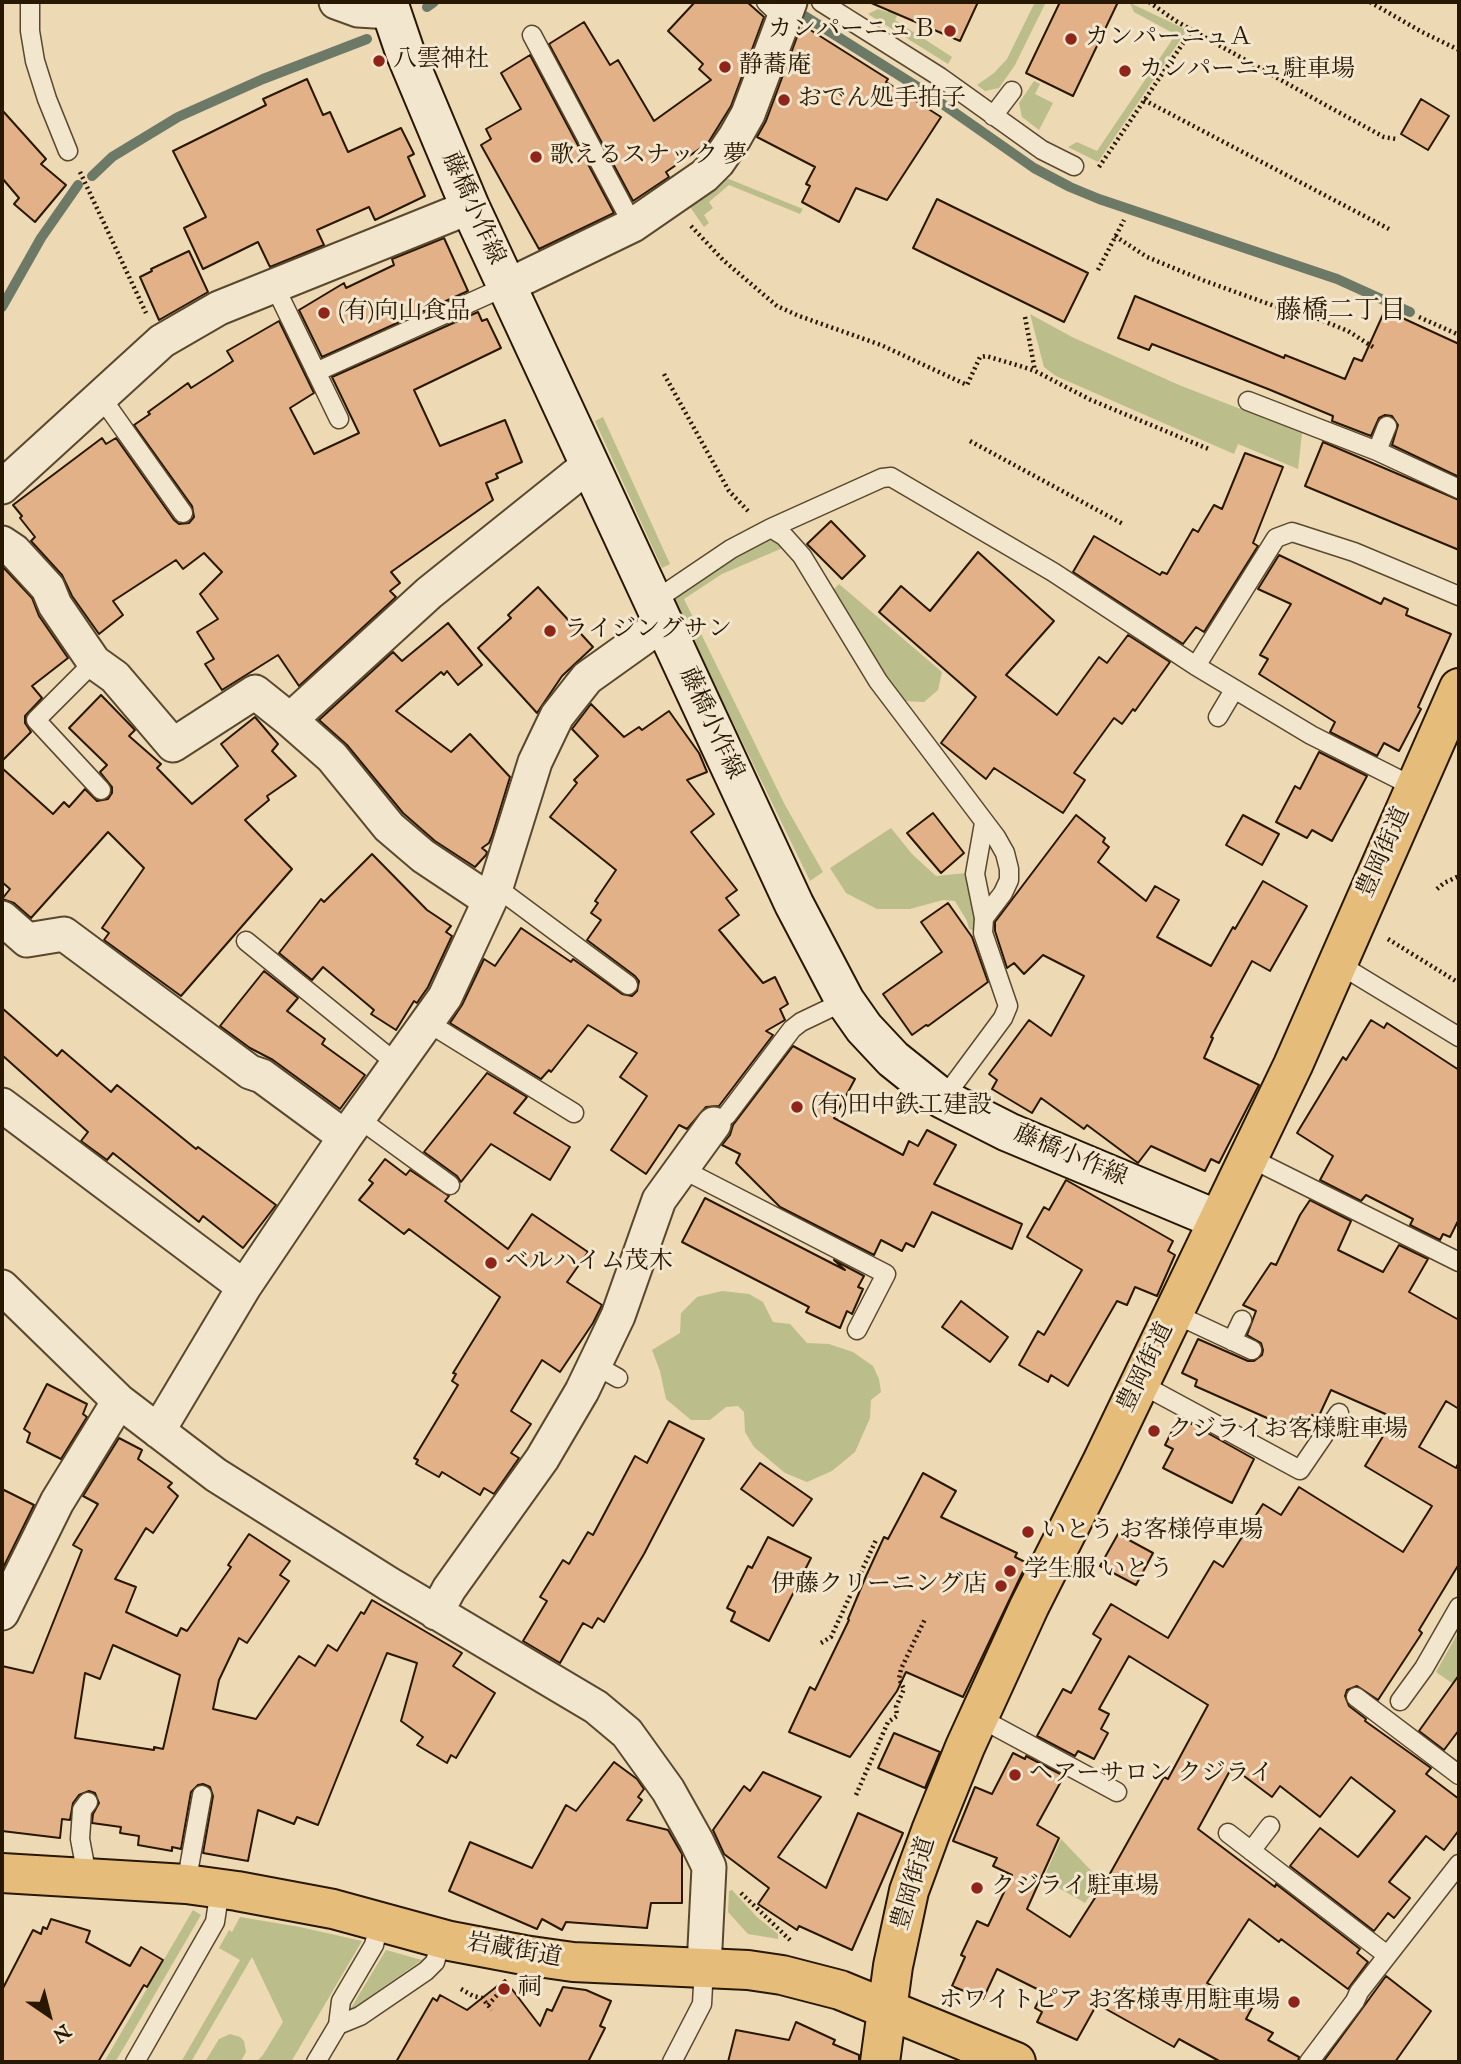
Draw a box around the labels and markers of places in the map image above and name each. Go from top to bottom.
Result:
place label: カンパーニュＢ [768,17,936,45]
marker: カンパーニュＢ [942,23,958,39]
place label: カンパーニュＡ [1085,25,1253,53]
marker: カンパーニュＡ [1063,31,1079,47]
place label: 八雲神社 [393,47,489,75]
marker: 八雲神社 [371,53,387,69]
place label: 静蕎庵 [739,53,811,81]
place label: カンパーニュ駐車場 [1139,57,1355,85]
marker: 静蕎庵 [717,59,733,75]
marker: カンパーニュ駐車場 [1117,63,1133,79]
place label: おでん処手拍子 [798,86,966,114]
marker: おでん処手拍子 [776,92,792,108]
place label: 歌えるスナック 夢 [550,143,747,171]
marker: 歌えるスナック 夢 [528,149,544,165]
place label: (有)向山食品 [338,299,470,327]
marker: (有)向山食品 [316,305,332,321]
place label: ライジングサン [564,617,732,645]
marker: ライジングサン [542,623,558,639]
place label: (有)田中鉄工建設 [811,1093,991,1121]
marker: (有)田中鉄工建設 [789,1099,805,1115]
place label: ベルハイム茂木 [505,1249,673,1277]
marker: ベルハイム茂木 [483,1255,499,1271]
place label: クジライお客様駐車場 [1168,1417,1408,1445]
marker: クジライお客様駐車場 [1146,1423,1162,1439]
place label: いとう お客様停車場 [1042,1518,1263,1546]
marker: いとう お客様停車場 [1020,1524,1036,1540]
place label: 学生服 いとう [1024,1557,1173,1585]
marker: 学生服 いとう [1002,1563,1018,1579]
place label: 伊藤クリーニング店 [771,1572,987,1600]
marker: 伊藤クリーニング店 [993,1578,1009,1594]
place label: ヘアーサロン クジライ [1029,1761,1274,1789]
marker: ヘアーサロン クジライ [1007,1767,1023,1783]
place label: クジライ駐車場 [991,1874,1159,1902]
marker: クジライ駐車場 [969,1880,985,1896]
place label: 祠 [518,1975,542,2003]
marker: 祠 [496,1981,512,1997]
place label: ホワイトピア お客様専用駐車場 [939,1988,1280,2016]
marker: ホワイトピア お客様専用駐車場 [1286,1994,1302,2010]

